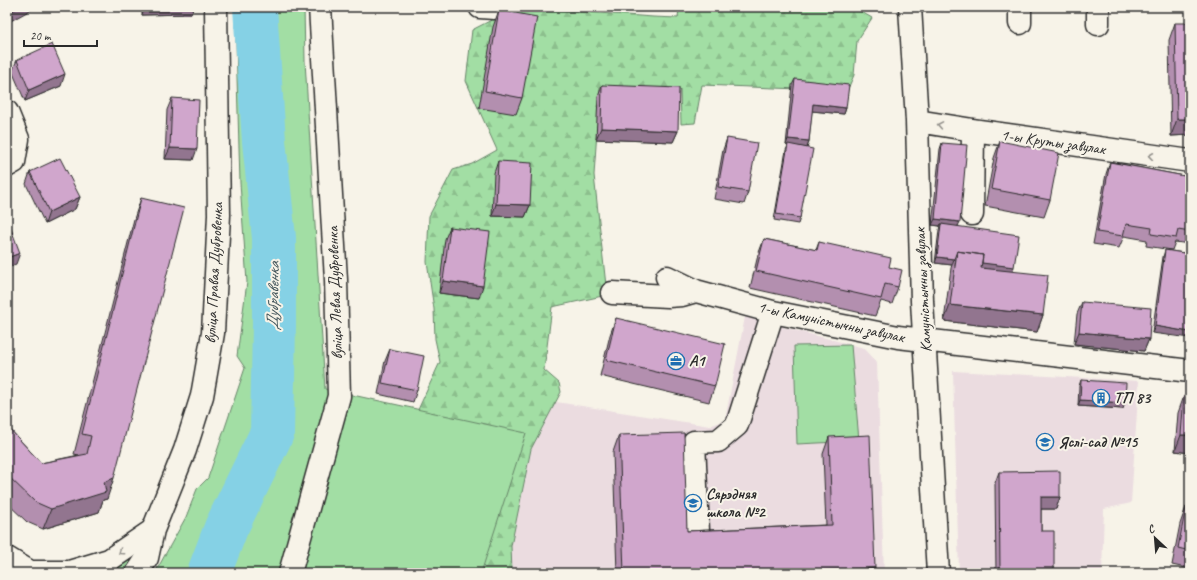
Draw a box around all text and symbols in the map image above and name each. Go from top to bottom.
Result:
scale bar [24,22,97,48]
text: 20 m [30,28,52,44]
one-way arrow [937,121,943,129]
street label: 1-ы Круты завулак [1000,125,1108,160]
one-way arrow [1148,152,1154,161]
street label: вуліца Правая Дубровенка [200,200,228,344]
street label: вуліца Левая Дубровенка [323,225,347,360]
street label: Камуністычны завулак [910,225,936,353]
water label: Дубравенка [262,260,284,331]
street label: 1-ы Камуністычны завулак [756,297,908,348]
office icon: A1 [666,351,686,371]
place label: A1 [689,351,706,371]
building icon: ТП 83 [1091,388,1111,408]
place label: ТП 83 [1114,388,1152,408]
school or university icon: Яслі-сад №15 [1035,432,1055,452]
place label: Яслі-сад №15 [1058,432,1139,452]
place label: Сярэдняя школа №2 [706,484,766,522]
school or university icon: Сярэдняя школа №2 [683,493,703,513]
north arrow [1135,518,1175,558]
text: С [1145,521,1158,536]
one-way arrow [119,547,126,554]

